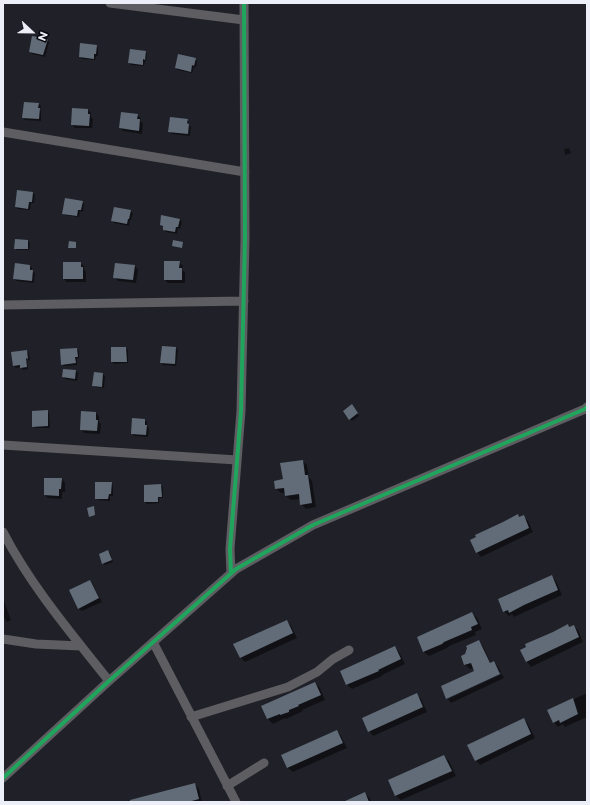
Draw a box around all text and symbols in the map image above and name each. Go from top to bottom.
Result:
north arrow [12,12,52,52]
text: N [35,30,51,43]

